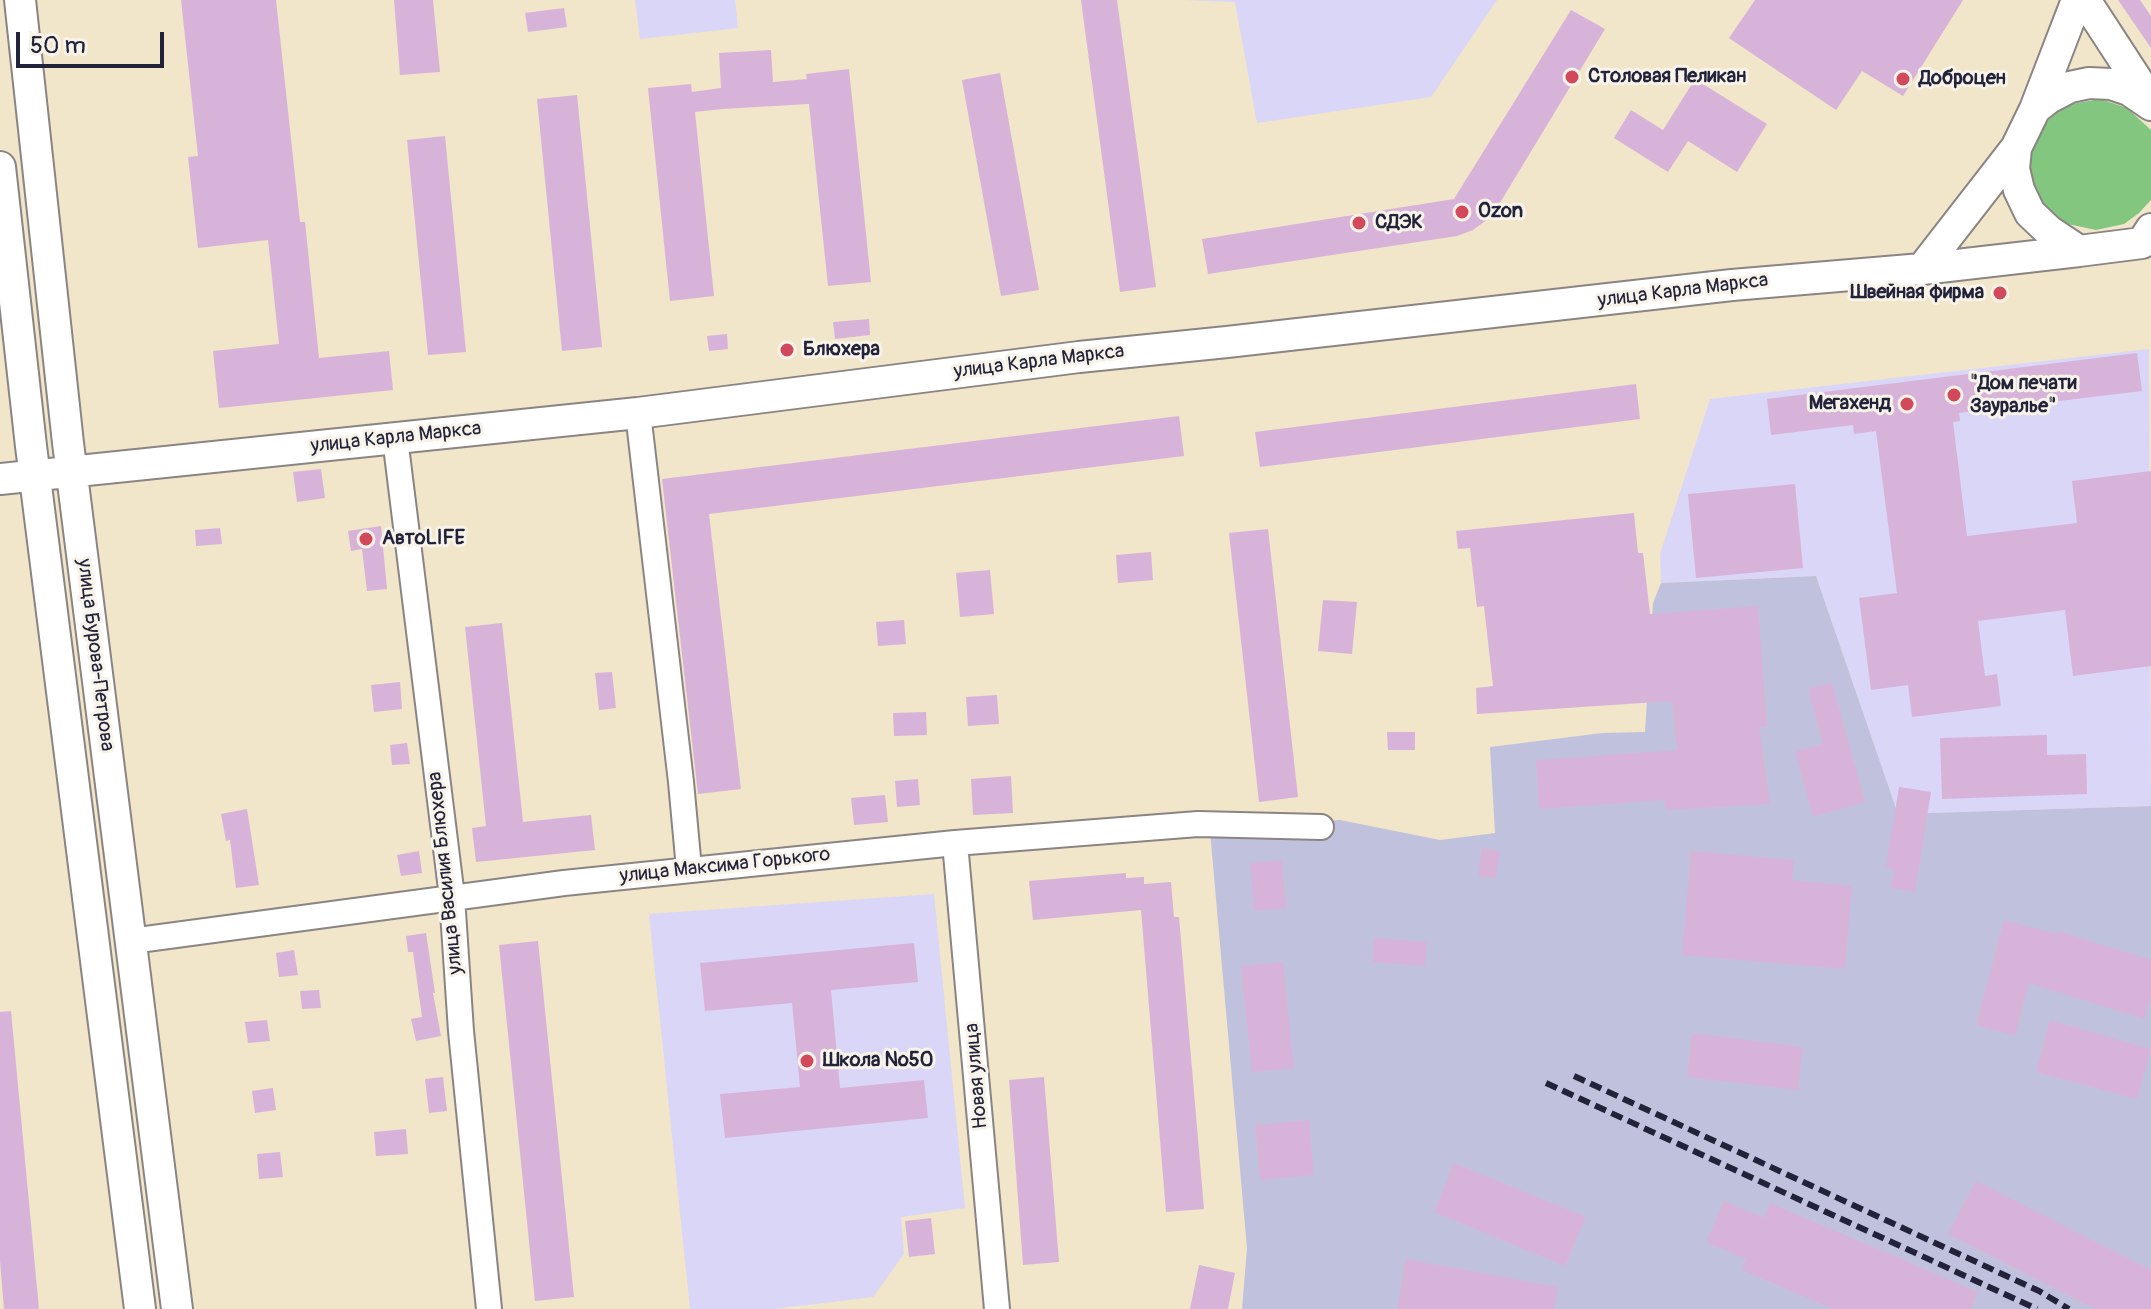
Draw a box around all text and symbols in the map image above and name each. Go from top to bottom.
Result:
scale bar [20,16,168,66]
text: 50 m [30,31,86,60]
place label: Столовая Пеликан [1588,65,1746,89]
place label: Доброцен [1919,67,2006,91]
marker: Столовая Пеликан [1563,68,1581,86]
marker: Доброцен [1894,70,1912,88]
place label: Ozon [1478,200,1523,224]
marker: Ozon [1453,203,1471,221]
place label: СДЭК [1375,211,1423,235]
marker: СДЭК [1350,214,1368,232]
street label: улица Карла Маркса [1596,269,1770,313]
place label: Швейная фирма [1850,281,1984,305]
marker: Швейная фирма [1991,284,2009,302]
place label: Блюхера [803,338,880,362]
street label: улица Карла Маркса [952,340,1126,384]
marker: Блюхера [778,341,796,359]
place label: "Дом печати Зауралье" [1970,372,2077,419]
marker: "Дом печати Зауралье" [1945,386,1963,404]
place label: Мегахенд [1809,392,1891,416]
marker: Мегахенд [1898,395,1916,413]
street label: улица Карла Маркса [309,417,483,459]
place label: АвтоLIFE [382,527,465,551]
marker: АвтоLIFE [357,530,375,548]
street label: улица Бурова-Петрова [71,557,119,753]
street label: улица Василия Блюхера [423,770,469,976]
street label: улица Максима Горького [619,843,831,889]
street label: Новая улица [960,1022,994,1130]
place label: Школа №50 [823,1049,933,1073]
marker: Школа №50 [798,1052,816,1070]

